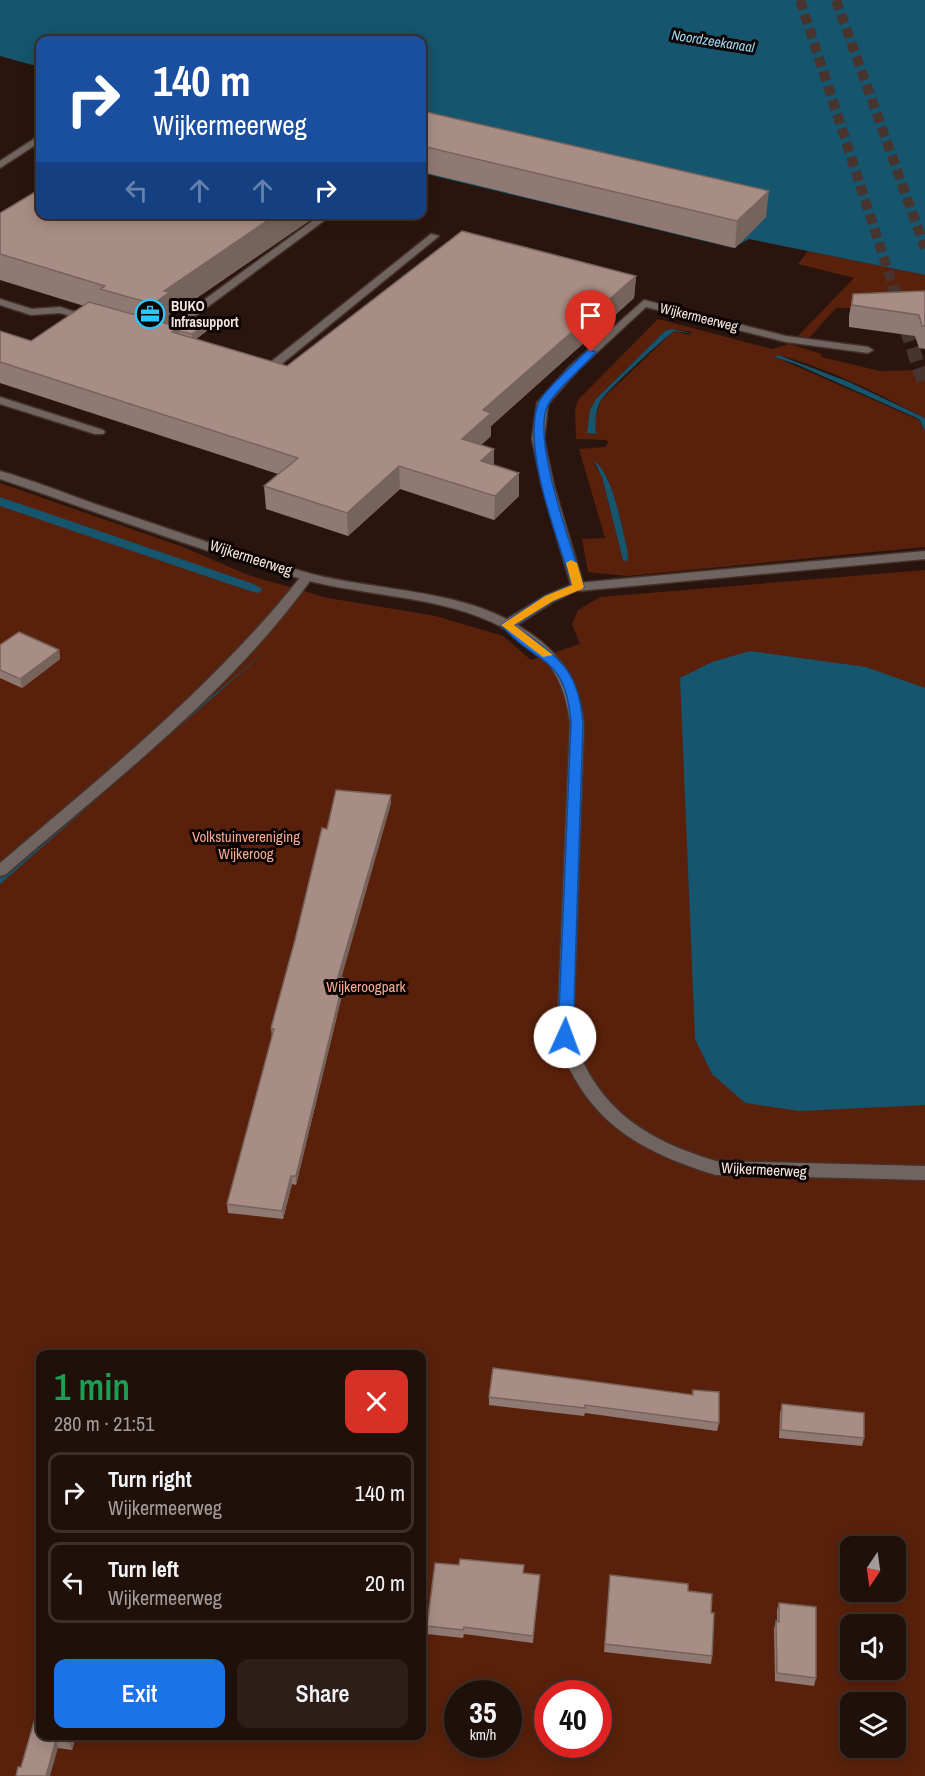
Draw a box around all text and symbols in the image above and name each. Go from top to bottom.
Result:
water label: Noordzeekanaal [670,26,756,56]
text: 140 m [153,53,251,109]
icon: right [54,60,132,138]
text: Wijkermeerweg [153,107,307,143]
icon: left [120,174,153,207]
icon: ahead [183,174,216,207]
icon: ahead [246,174,279,207]
icon: right [309,174,342,207]
pin [565,290,616,352]
place label: BUKO Infrasupport [171,297,239,331]
office icon: BUKO Infrasupport [134,298,166,330]
icon: arrive [574,299,607,332]
street label: Wijkermeerweg [658,299,740,336]
street label: Wijkermeerweg [207,534,295,581]
park label: Volkstuinvereniging Wijkeroog [192,826,300,864]
park label: Wijkeroogpark [326,976,406,997]
position arrow [533,1005,597,1069]
street label: Wijkermeerweg [721,1157,807,1182]
text: 1 min [54,1363,130,1411]
button: close [345,1370,408,1433]
text: 280 m · 21:51 [54,1410,154,1437]
text: Turn right [108,1464,192,1494]
icon: right [57,1476,90,1509]
text: 140 m [355,1478,405,1508]
text: Wijkermeerweg [108,1494,222,1521]
north arrow [840,1536,906,1602]
map controls [840,1536,906,1758]
text: Turn left [108,1554,179,1584]
icon: left [57,1566,90,1599]
text: 20 m [365,1568,405,1598]
text: Wijkermeerweg [108,1584,222,1611]
button: sound [840,1614,906,1680]
button: Exit [54,1659,225,1728]
button: Share [237,1659,408,1728]
speed limit sign: 40 [534,1680,612,1758]
text: 35 [469,1692,497,1732]
button: layers [840,1692,906,1758]
text: km/h [470,1724,496,1745]

